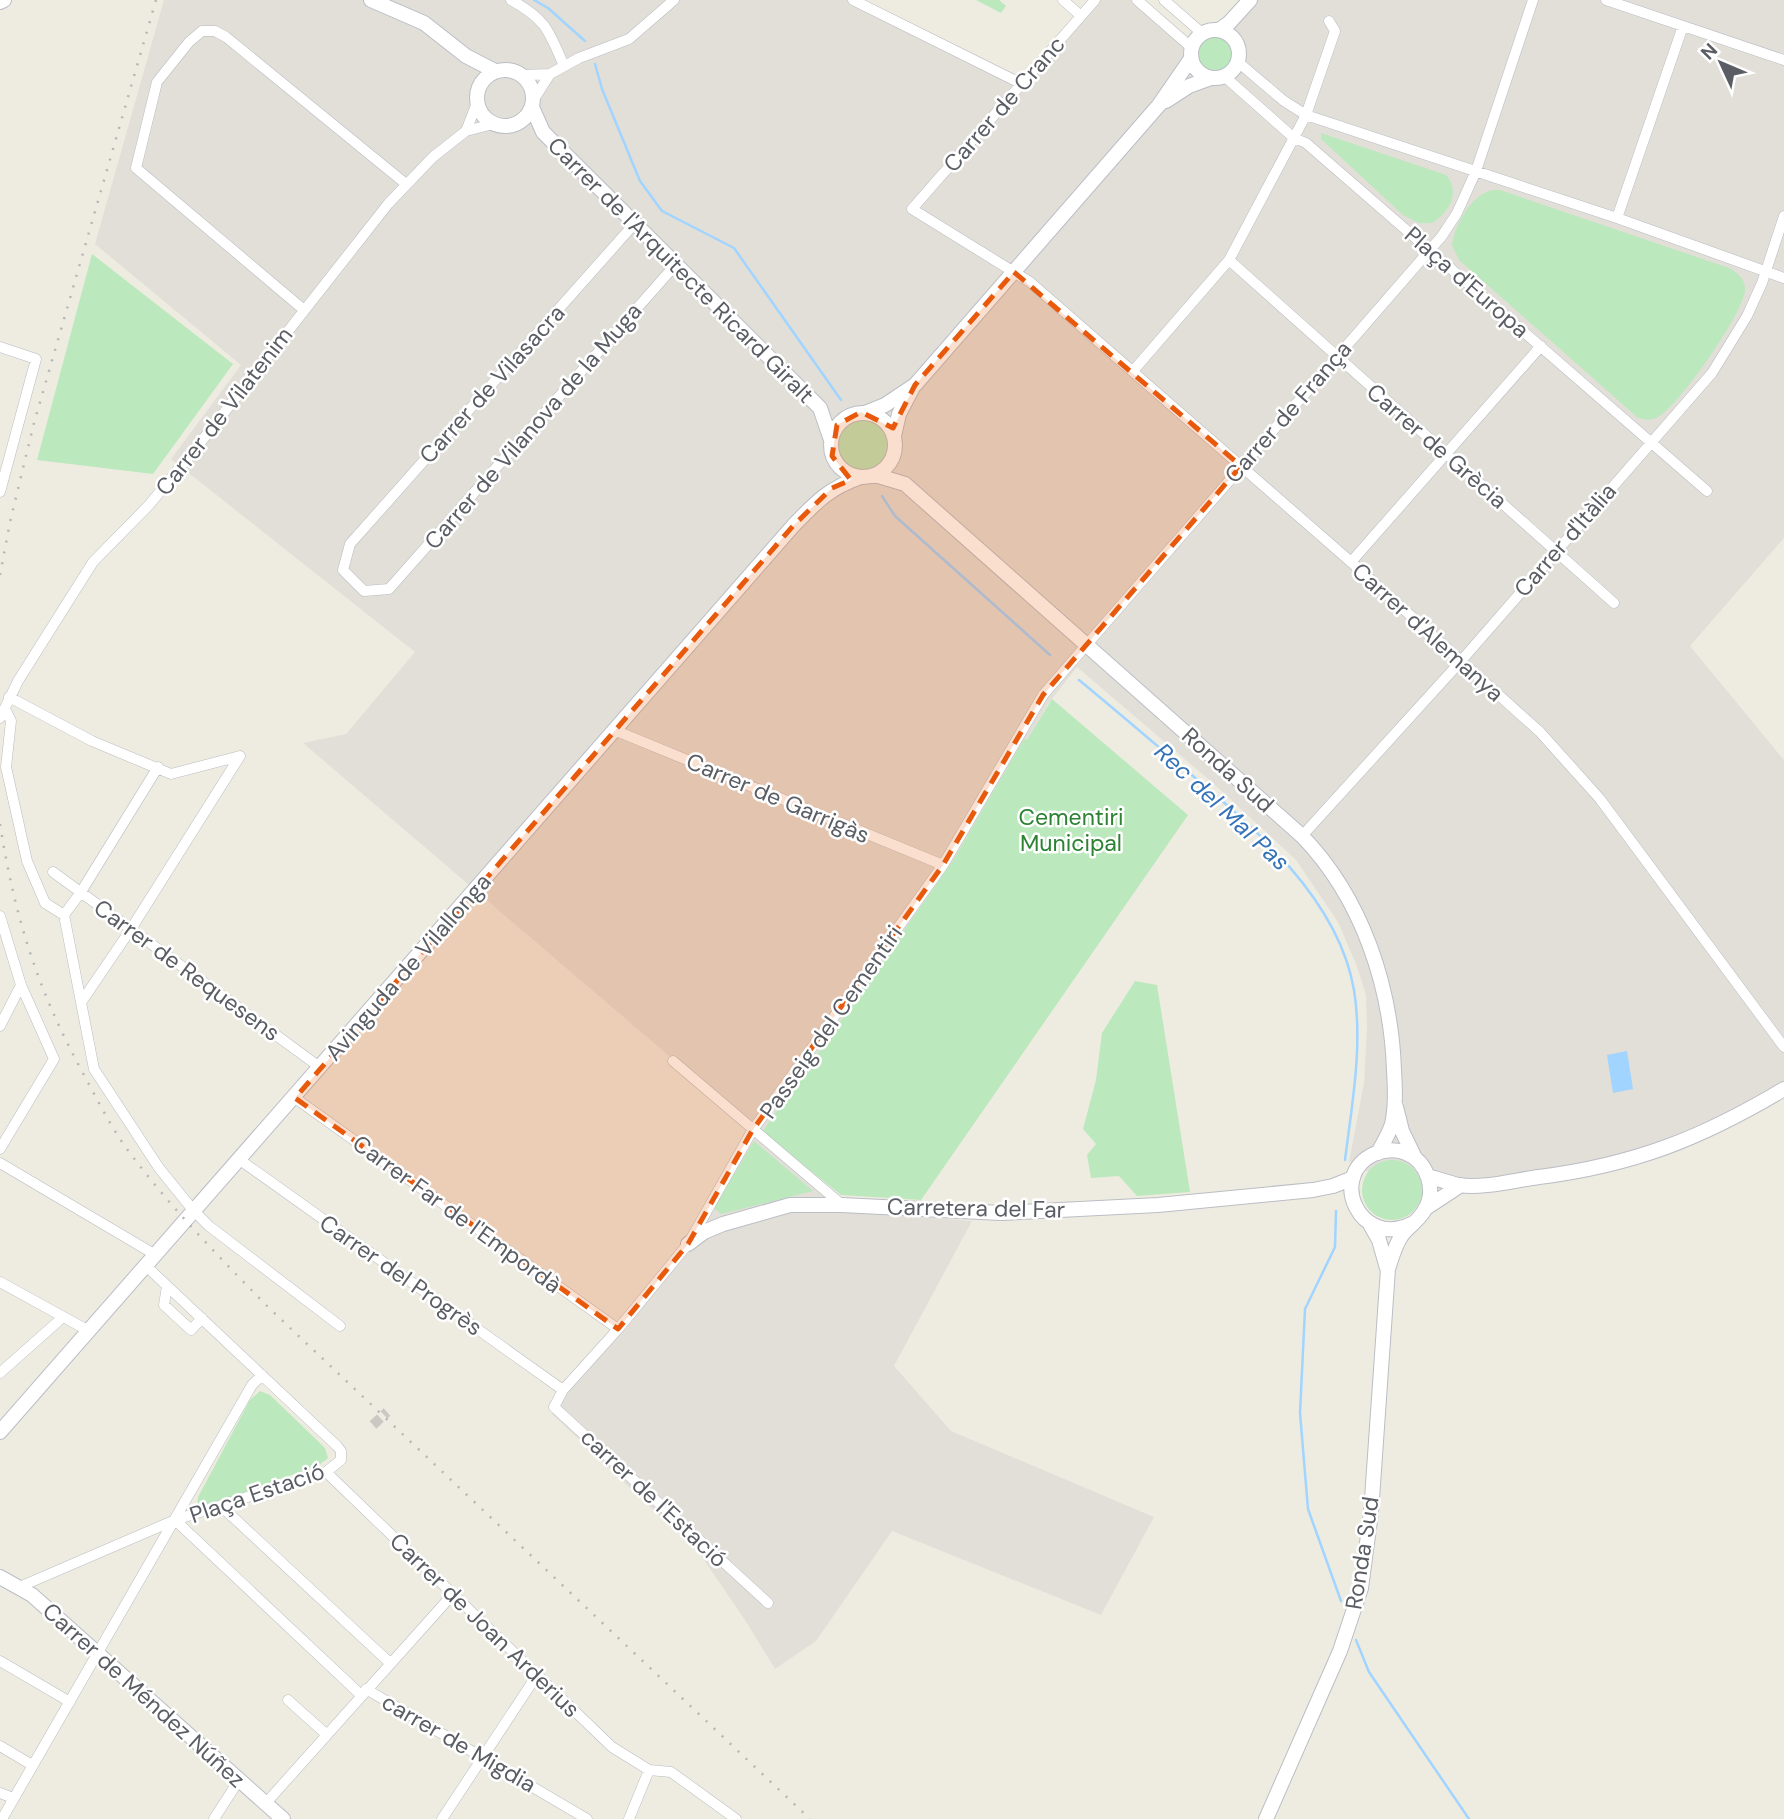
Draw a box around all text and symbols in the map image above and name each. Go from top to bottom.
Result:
north arrow [1686,28,1756,98]
street label: Carrer de Cranc [937,30,1071,178]
text: N [1695,38,1723,65]
street label: Carrer de l'Arquitecte Ricard Giralt [541,130,821,410]
street label: Plaça d'Europa [1398,220,1536,344]
street label: Carrer de Vilanova de la Muga [418,296,648,556]
street label: Carrer de Vilasacra [413,298,571,470]
street label: Carrer de Vilatenim [149,321,299,501]
street label: Carrer de França [1218,335,1358,489]
street label: Carrer de Grècia [1361,377,1513,515]
street label: Carrer d'Itàlia [1507,477,1623,603]
street label: Carrer d'Alemanya [1346,556,1510,708]
street label: Ronda Sud [1176,721,1280,819]
water label: Rec del Mal Pas [1148,736,1296,877]
street label: Carrer de Garrigàs [682,746,874,850]
park label: Cementiri Municipal [1019,802,1123,858]
street label: Avinguda de Vilallonga [318,867,498,1067]
street label: Carrer de Requesens [88,892,286,1048]
street label: Passeig del Cementiri [753,919,909,1125]
street label: Carrer Far de l'Empordà [347,1128,567,1300]
street label: Carretera del Far [887,1191,1065,1225]
street label: Carrer del Progrès [314,1208,488,1342]
street label: carrer de l'Estació [574,1422,734,1574]
street label: Plaça Estació [186,1456,328,1530]
street label: Ronda Sud [1338,1494,1386,1612]
street label: Carrer de Joan Arderius [383,1526,587,1724]
street label: Carrer de Méndez Núñez [36,1596,252,1794]
street label: carrer de Migdia [376,1687,542,1799]

